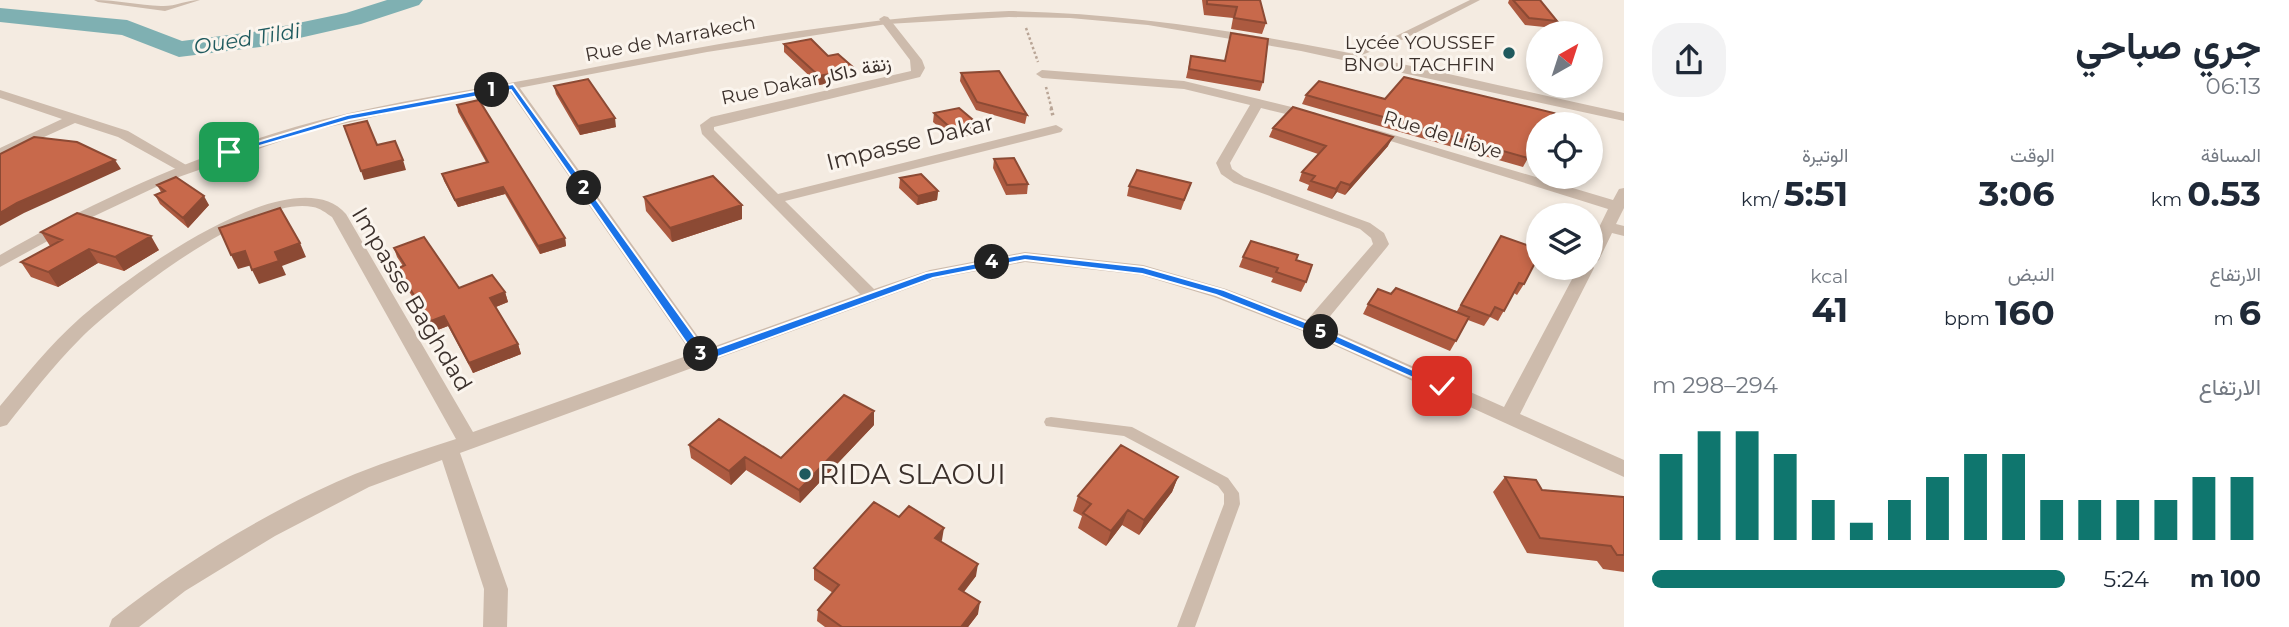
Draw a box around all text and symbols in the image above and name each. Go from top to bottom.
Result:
street label: Rue de Marrakech [583,11,757,66]
water label: Oued Tildi [192,18,302,59]
north arrow [1526,21,1603,98]
map controls [1526,21,1603,280]
text: جري صباحي [2075,22,2261,69]
button: share [1652,23,1726,97]
place label: Lycée YOUSSEF BNOU TACHFIN [1343,31,1495,76]
marker: Lycée YOUSSEF BNOU TACHFIN [1501,45,1517,61]
street label: Rue Dakar زنقة داكار [719,51,893,110]
pin: 1 [475,72,510,108]
text: 06:13 [2206,72,2261,100]
text: 1 [488,78,495,101]
street label: Rue de Libye [1381,106,1505,163]
street label: Impasse Dakar [823,108,997,176]
button: locate [1526,112,1603,189]
pin [199,122,259,182]
icon: arrive [210,133,248,171]
text: الوتيرة [1802,144,1848,167]
text: الوقت [2010,144,2055,167]
text: المسافة [2201,144,2261,167]
pin: 2 [566,170,602,206]
text: 5:51 [1784,172,1848,215]
text: 3:06 [1979,172,2055,215]
text: 0.53 [2187,172,2261,215]
text: 2 [578,176,589,199]
text: /km [1741,188,1784,211]
text: km [2151,188,2187,211]
street label: Impasse Baghdad [346,202,478,396]
button: layers [1526,203,1603,280]
pin: 4 [974,244,1010,280]
text: 4 [985,250,998,273]
text: النبض [2008,263,2055,286]
text: الارتفاع [2209,263,2261,286]
text: kcal [1810,265,1848,288]
text: 41 [1811,288,1848,331]
text: 160 [1995,291,2055,334]
text: 6 [2239,291,2261,334]
text: bpm [1944,307,1995,330]
text: m [2214,307,2239,330]
pin: 5 [1304,314,1338,350]
text: 5 [1315,320,1326,343]
pin: 3 [684,336,718,372]
text: 3 [695,342,706,365]
pin [1412,356,1472,416]
icon: check [1423,367,1461,405]
text: 294–298 m [1652,371,1778,399]
text: الارتفاع [2199,373,2261,401]
place label: RIDA SLAOUI [819,457,1006,491]
marker: RIDA SLAOUI [797,466,813,482]
text: 5:24 [2103,565,2149,593]
text: 100 m [2190,565,2261,593]

